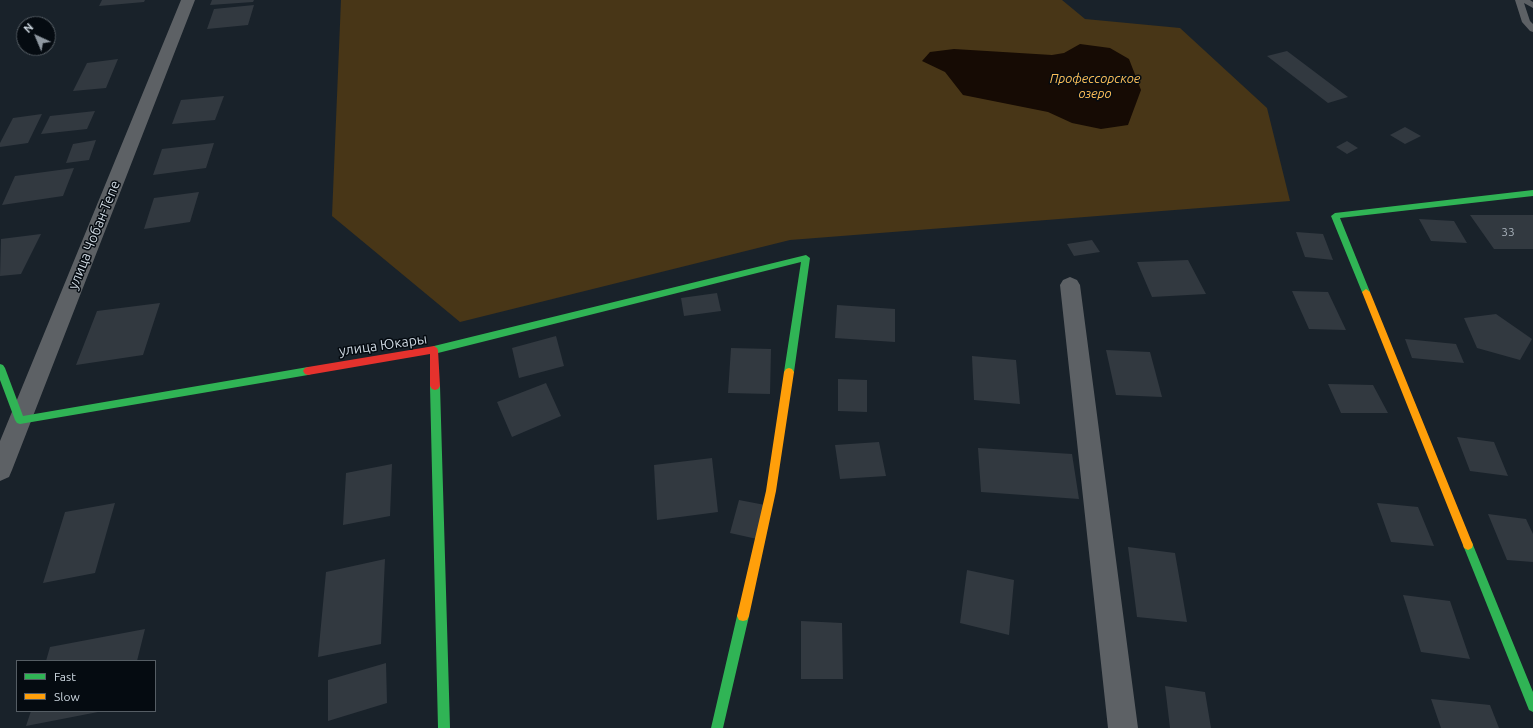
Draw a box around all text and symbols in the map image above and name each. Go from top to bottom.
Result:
north arrow [16,16,56,56]
text: N [21,21,35,35]
water label: Профессорское озеро [1050,71,1140,102]
street label: улица Чобан-Тепе [64,178,124,292]
house number: 33 [1501,225,1515,239]
street label: улица Юкары [338,331,428,359]
legend [16,660,156,712]
text: Fast [54,670,76,683]
text: Slow [54,690,80,703]

